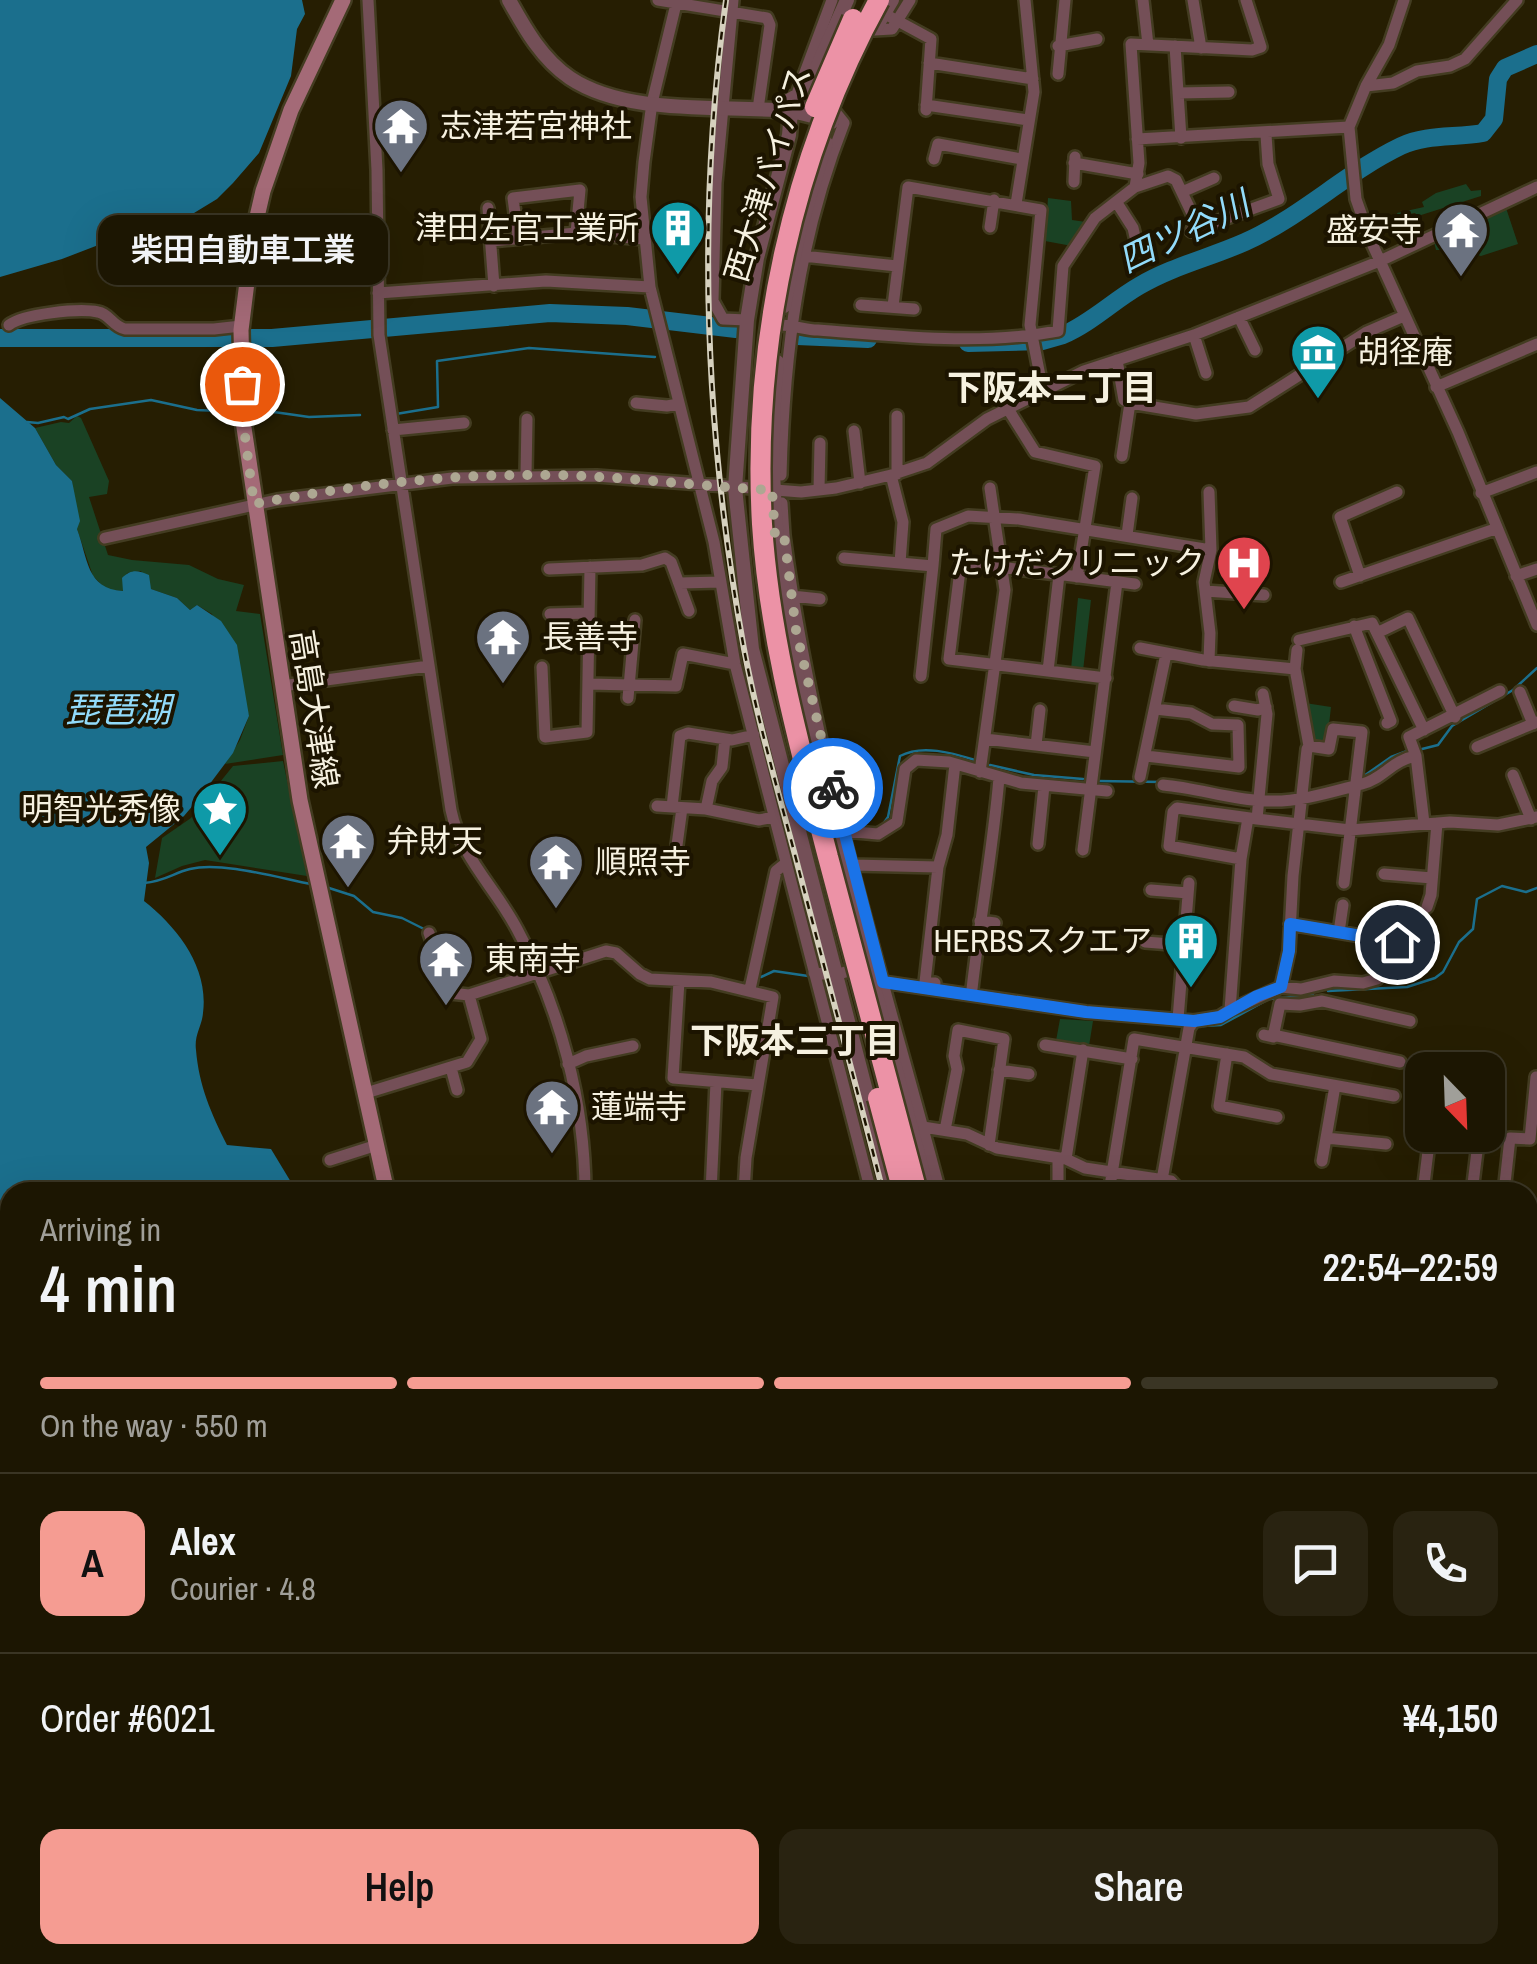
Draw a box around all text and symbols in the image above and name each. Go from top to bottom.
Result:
street label: 西大津バイパス [714,61,821,287]
temple icon: 志津若宮神社 [371,96,431,175]
place label: 志津若宮神社 [440,104,632,147]
water label: 四ツ谷川 [1111,178,1261,283]
building icon: 津田左官工業所 [648,198,708,277]
temple icon: 盛安寺 [1431,200,1491,279]
place label: 津田左官工業所 [415,206,639,249]
place label: 盛安寺 [1326,208,1422,251]
callout: 柴田自動車工業 [97,214,387,284]
text: 柴田自動車工業 [131,228,355,271]
museum icon: 胡径庵 [1288,322,1348,401]
place label: 胡径庵 [1357,330,1453,373]
pin [200,342,285,427]
icon: bag [215,357,270,412]
district label: 下阪本二丁目 [947,364,1157,411]
hospital icon: たけだクリニック [1214,533,1274,612]
place label: たけだクリニック [949,541,1205,584]
temple icon: 長善寺 [473,607,533,686]
place label: 長善寺 [542,615,638,658]
street label: 高島大津線 [281,627,348,791]
water label: 琵琶湖 [65,686,175,733]
courier [783,738,883,838]
icon: bike [806,761,861,816]
place icon: 明智光秀像 [190,779,250,858]
place label: 明智光秀像 [21,787,181,830]
temple icon: 弁財天 [318,811,378,890]
place label: 弁財天 [387,819,483,862]
temple icon: 順照寺 [526,832,586,911]
place label: 順照寺 [595,840,691,883]
pin [1355,900,1440,985]
building icon: HERBSスクエア [1161,911,1221,990]
icon: home [1370,915,1425,970]
place label: HERBSスクエア [934,919,1152,962]
temple icon: 東南寺 [416,929,476,1008]
place label: 東南寺 [485,937,581,980]
district label: 下阪本三丁目 [690,1017,900,1064]
north arrow [1405,1052,1505,1152]
map controls [1405,1052,1505,1152]
temple icon: 蓮端寺 [522,1077,582,1156]
place label: 蓮端寺 [591,1085,687,1128]
text: Arriving in [40,1208,161,1251]
text: 22:54–22:59 [1322,1242,1498,1293]
text: 4 min [40,1245,177,1332]
text: On the way · 550 m [40,1404,268,1447]
button: chat [1263,1511,1368,1616]
button: phone [1393,1511,1498,1616]
text: Alex [170,1516,236,1567]
text: A [81,1538,104,1589]
text: Courier · 4.8 [170,1567,316,1610]
text: Order #6021 [40,1693,215,1744]
text: ¥4,150 [1403,1693,1498,1744]
button: Help [40,1829,759,1944]
button: Share [779,1829,1498,1944]

